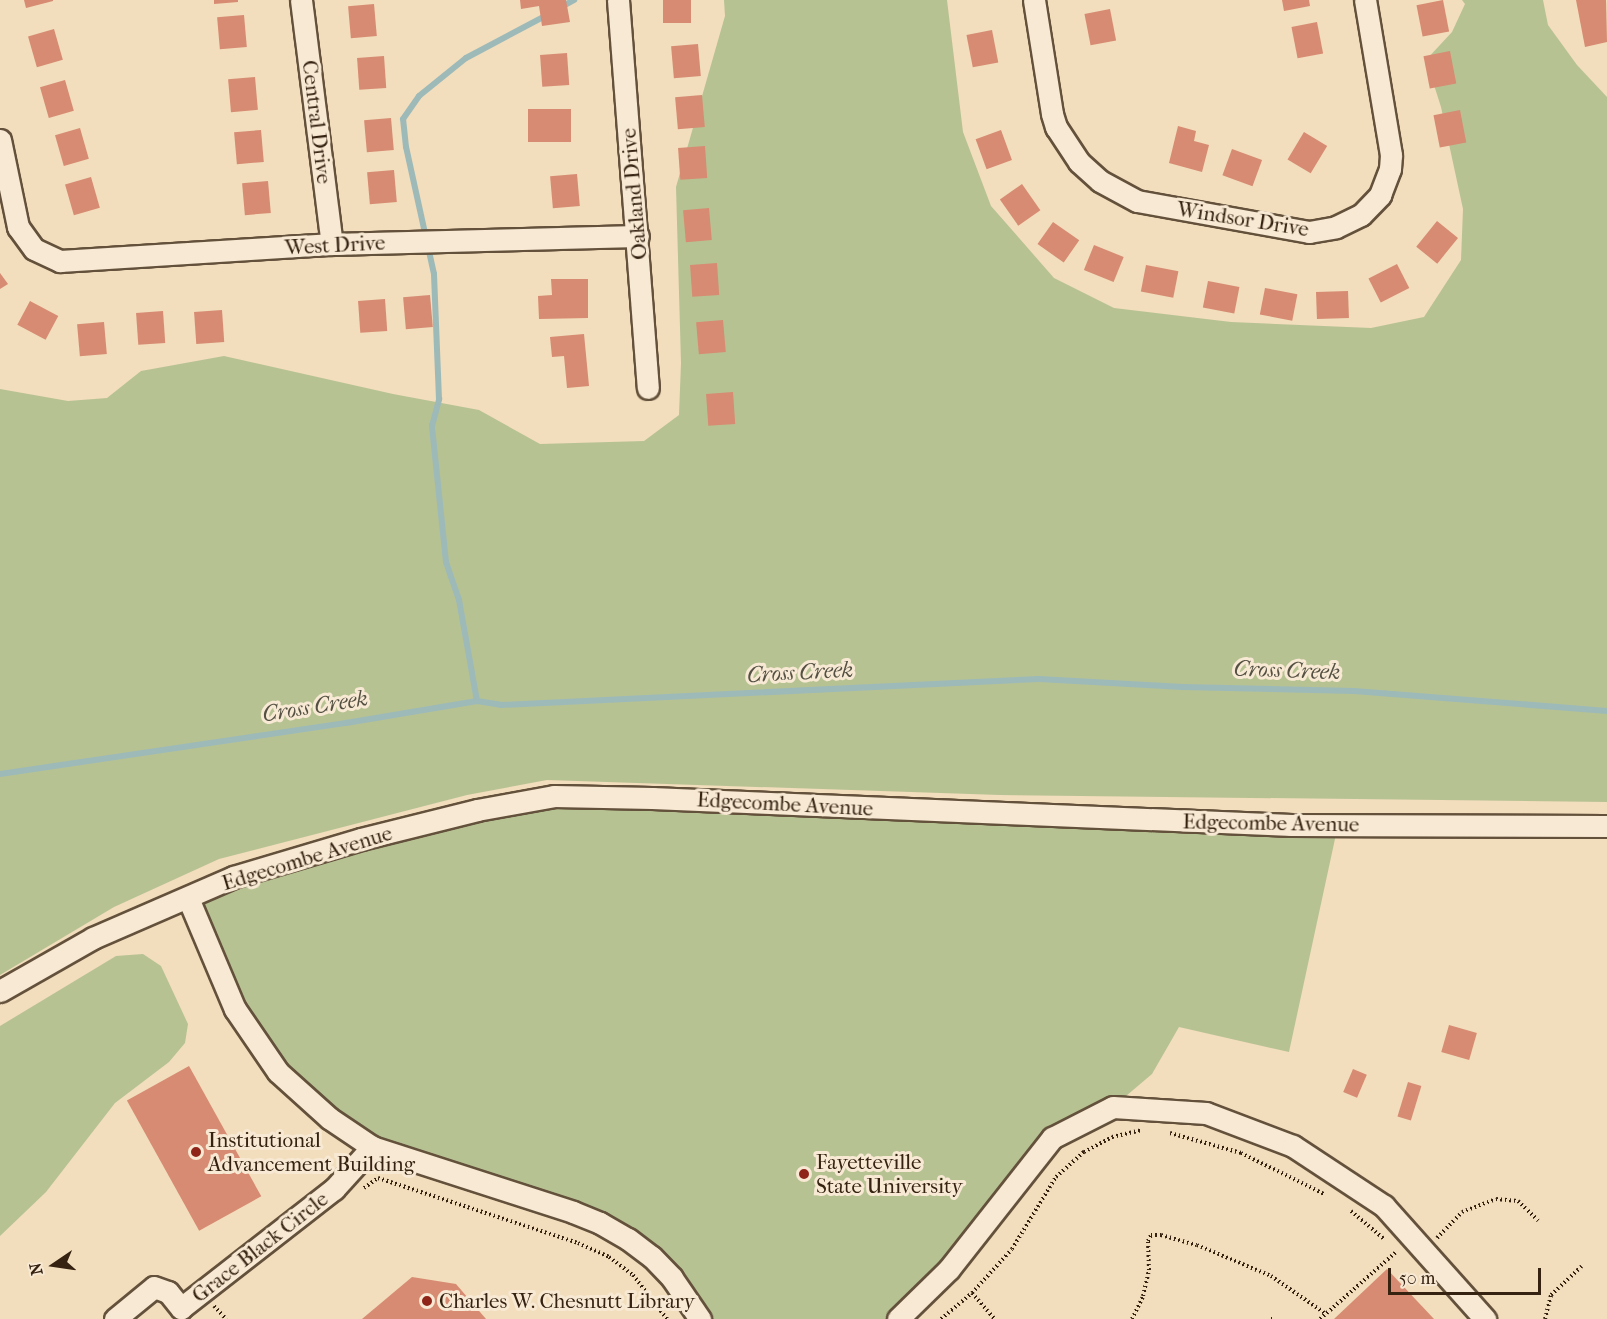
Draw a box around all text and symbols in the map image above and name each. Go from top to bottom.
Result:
street label: Central Drive [297,59,337,185]
street label: Oakland Drive [616,127,652,261]
street label: Windsor Drive [1175,196,1311,242]
street label: West Drive [284,230,386,260]
water label: Cross Creek [1233,656,1341,686]
water label: Cross Creek [746,657,854,689]
water label: Cross Creek [260,686,370,728]
street label: Edgecombe Avenue [696,787,874,821]
street label: Edgecombe Avenue [1182,809,1360,837]
street label: Edgecombe Avenue [219,820,395,896]
place label: Institutional Advancement Building [208,1127,415,1177]
marker: Institutional Advancement Building [189,1145,203,1159]
place label: Fayetteville State University [816,1149,963,1199]
marker: Fayetteville State University [797,1167,811,1181]
street label: Grace Black Circle [187,1186,333,1308]
north arrow [24,1235,84,1295]
scale bar [1391,1256,1544,1294]
text: N [25,1261,47,1277]
text: 50 m [1399,1268,1435,1289]
place label: Charles W. Chesnutt Library [439,1288,695,1314]
marker: Charles W. Chesnutt Library [420,1294,434,1308]

